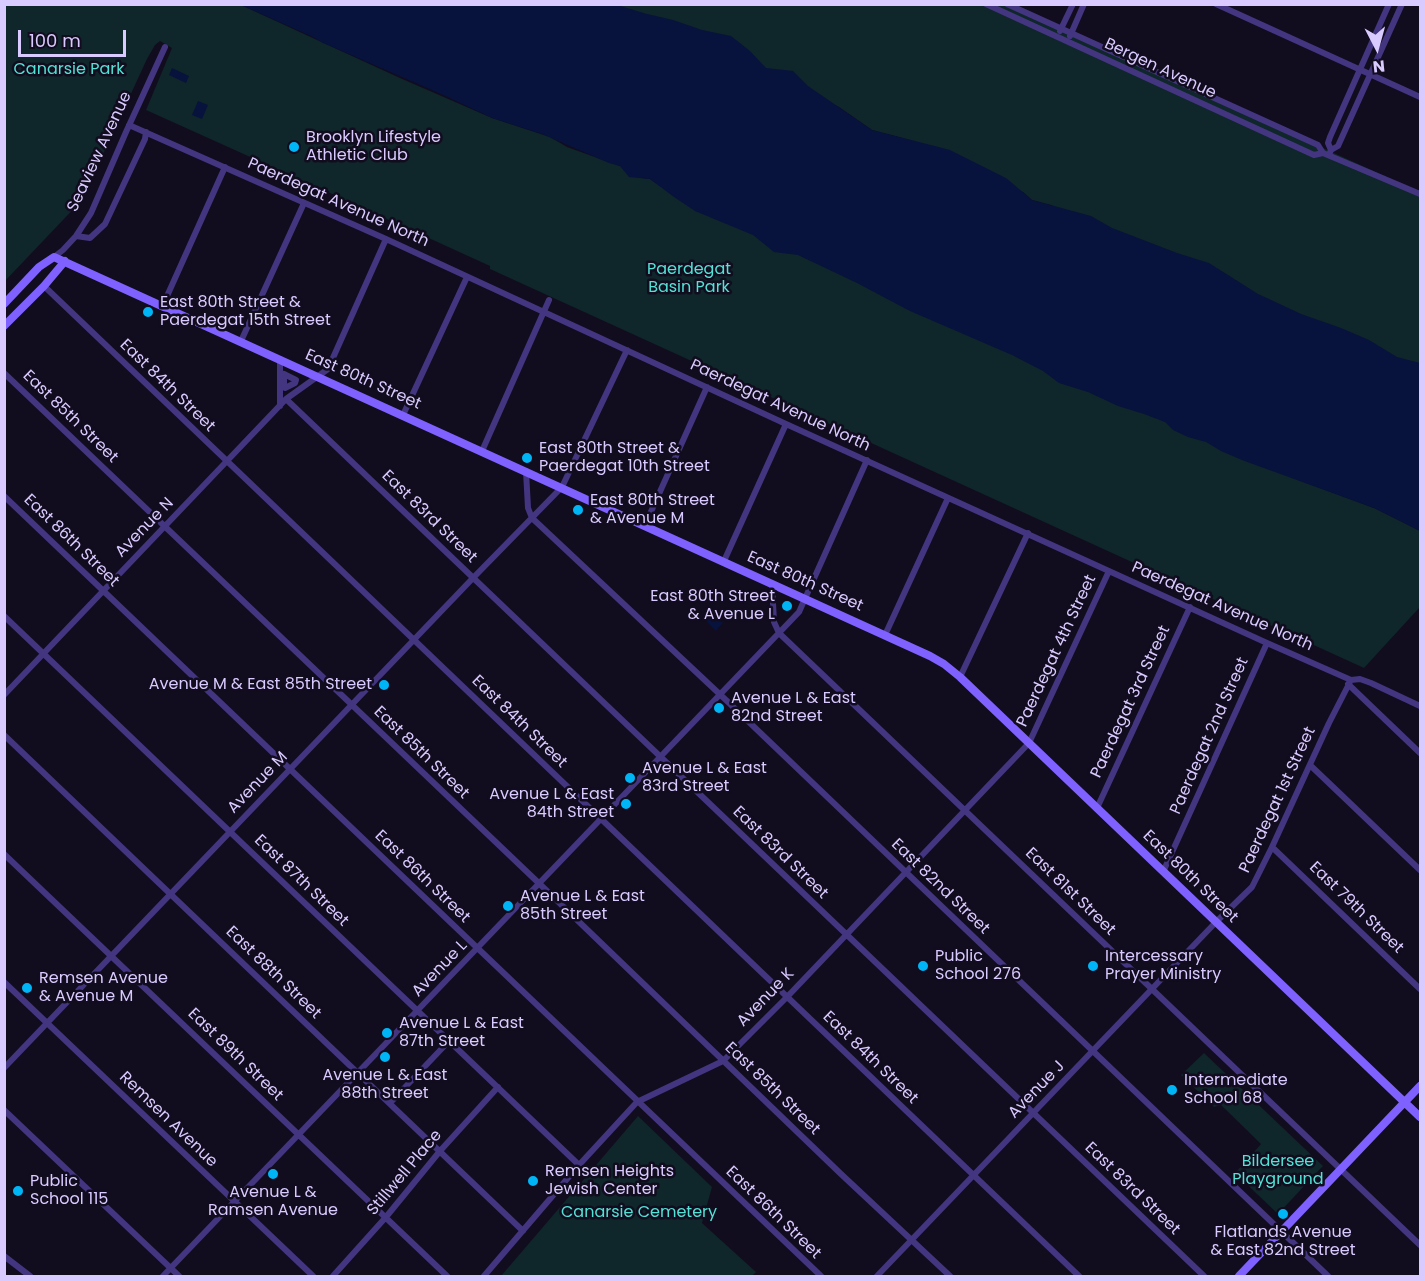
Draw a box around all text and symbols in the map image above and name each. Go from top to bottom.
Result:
scale bar [21,18,129,56]
north arrow [1347,18,1407,78]
text: 100 m [29,28,81,53]
street label: Bergen Avenue [1101,35,1219,103]
text: N [1372,54,1386,78]
park label: Canarsie Park [14,60,124,80]
street label: Seaview Avenue [64,89,136,215]
place label: Brooklyn Lifestyle Athletic Club [306,128,441,166]
marker: Brooklyn Lifestyle Athletic Club [287,140,301,154]
street label: Paerdegat Avenue North [244,154,432,252]
park label: Paerdegat Basin Park [647,260,731,298]
place label: East 80th Street & Paerdegat 15th Street [160,293,331,331]
marker: East 80th Street & Paerdegat 15th Street [141,305,155,319]
street label: East 84th Street [115,336,219,436]
street label: East 80th Street [302,346,424,414]
street label: Paerdegat Avenue North [687,356,873,456]
street label: East 85th Street [18,367,122,467]
place label: East 80th Street & Paerdegat 10th Street [539,439,710,477]
marker: East 80th Street & Paerdegat 10th Street [520,451,534,465]
street label: East 83rd Street [377,467,481,567]
street label: East 86th Street [19,491,123,591]
place label: East 80th Street & Avenue M [590,491,715,529]
street label: Avenue N [112,494,178,562]
marker: East 80th Street & Avenue M [571,503,585,517]
street label: East 80th Street [744,548,866,616]
street label: Paerdegat Avenue North [1128,558,1316,656]
street label: Paerdegat 4th Street [1013,572,1101,730]
place label: East 80th Street & Avenue L [650,587,775,625]
marker: East 80th Street & Avenue L [780,599,794,613]
street label: Paerdegat 3rd Street [1087,623,1175,781]
street label: Paerdegat 2nd Street [1167,655,1253,817]
street label: East 84th Street [467,672,571,772]
place label: Avenue M & East 85th Street [149,675,372,695]
marker: Avenue M & East 85th Street [377,678,391,692]
place label: Avenue L & East 82nd Street [731,689,856,727]
marker: Avenue L & East 82nd Street [712,701,726,715]
street label: East 85th Street [369,703,473,803]
street label: Paerdegat 1st Street [1236,724,1320,876]
street label: Avenue M [224,748,292,818]
place label: Avenue L & East 83rd Street [642,759,767,797]
marker: Avenue L & East 83rd Street [623,771,637,785]
place label: Avenue L & East 84th Street [489,785,614,823]
marker: Avenue L & East 84th Street [619,797,633,811]
street label: East 83rd Street [728,803,832,903]
street label: East 86th Street [370,827,474,927]
street label: East 80th Street [1138,827,1242,927]
street label: East 87th Street [250,831,352,931]
street label: East 82nd Street [887,835,993,939]
street label: East 81st Street [1021,844,1119,940]
street label: East 79th Street [1305,858,1407,958]
place label: Avenue L & East 85th Street [520,887,645,925]
marker: Avenue L & East 85th Street [501,899,515,913]
street label: East 88th Street [221,923,325,1023]
street label: Avenue L [408,937,472,1001]
place label: Public School 276 [935,947,1021,985]
place label: Intercessary Prayer Ministry [1105,947,1221,985]
marker: Public School 276 [916,959,930,973]
marker: Intercessary Prayer Ministry [1086,959,1100,973]
street label: Avenue K [733,965,799,1031]
place label: Remsen Avenue & Avenue M [39,969,168,1007]
marker: Remsen Avenue & Avenue M [20,981,34,995]
street label: East 89th Street [183,1005,287,1105]
street label: East 84th Street [818,1008,922,1108]
place label: Avenue L & East 87th Street [399,1014,524,1052]
marker: Avenue L & East 87th Street [380,1026,394,1040]
street label: East 85th Street [720,1039,824,1139]
marker: Avenue L & East 88th Street [378,1050,392,1064]
street label: Avenue J [1005,1057,1069,1123]
place label: Avenue L & East 88th Street [323,1066,447,1104]
street label: Remsen Avenue [115,1068,221,1172]
place label: Intermediate School 68 [1184,1071,1288,1109]
marker: Intermediate School 68 [1165,1083,1179,1097]
street label: Stillwell Place [364,1126,446,1220]
street label: East 83rd Street [1080,1139,1184,1239]
park label: Bildersee Playground [1232,1152,1324,1190]
place label: Remsen Heights Jewish Center [545,1162,674,1200]
street label: East 86th Street [721,1163,825,1263]
marker: Avenue L & Ramsen Avenue [266,1167,280,1181]
place label: Public School 115 [30,1172,108,1210]
marker: Remsen Heights Jewish Center [526,1174,540,1188]
place label: Avenue L & Ramsen Avenue [208,1183,338,1221]
marker: Public School 115 [11,1184,25,1198]
park label: Canarsie Cemetery [561,1203,717,1223]
marker: Flatlands Avenue & East 82nd Street [1276,1207,1290,1221]
place label: Flatlands Avenue & East 82nd Street [1210,1223,1356,1261]

